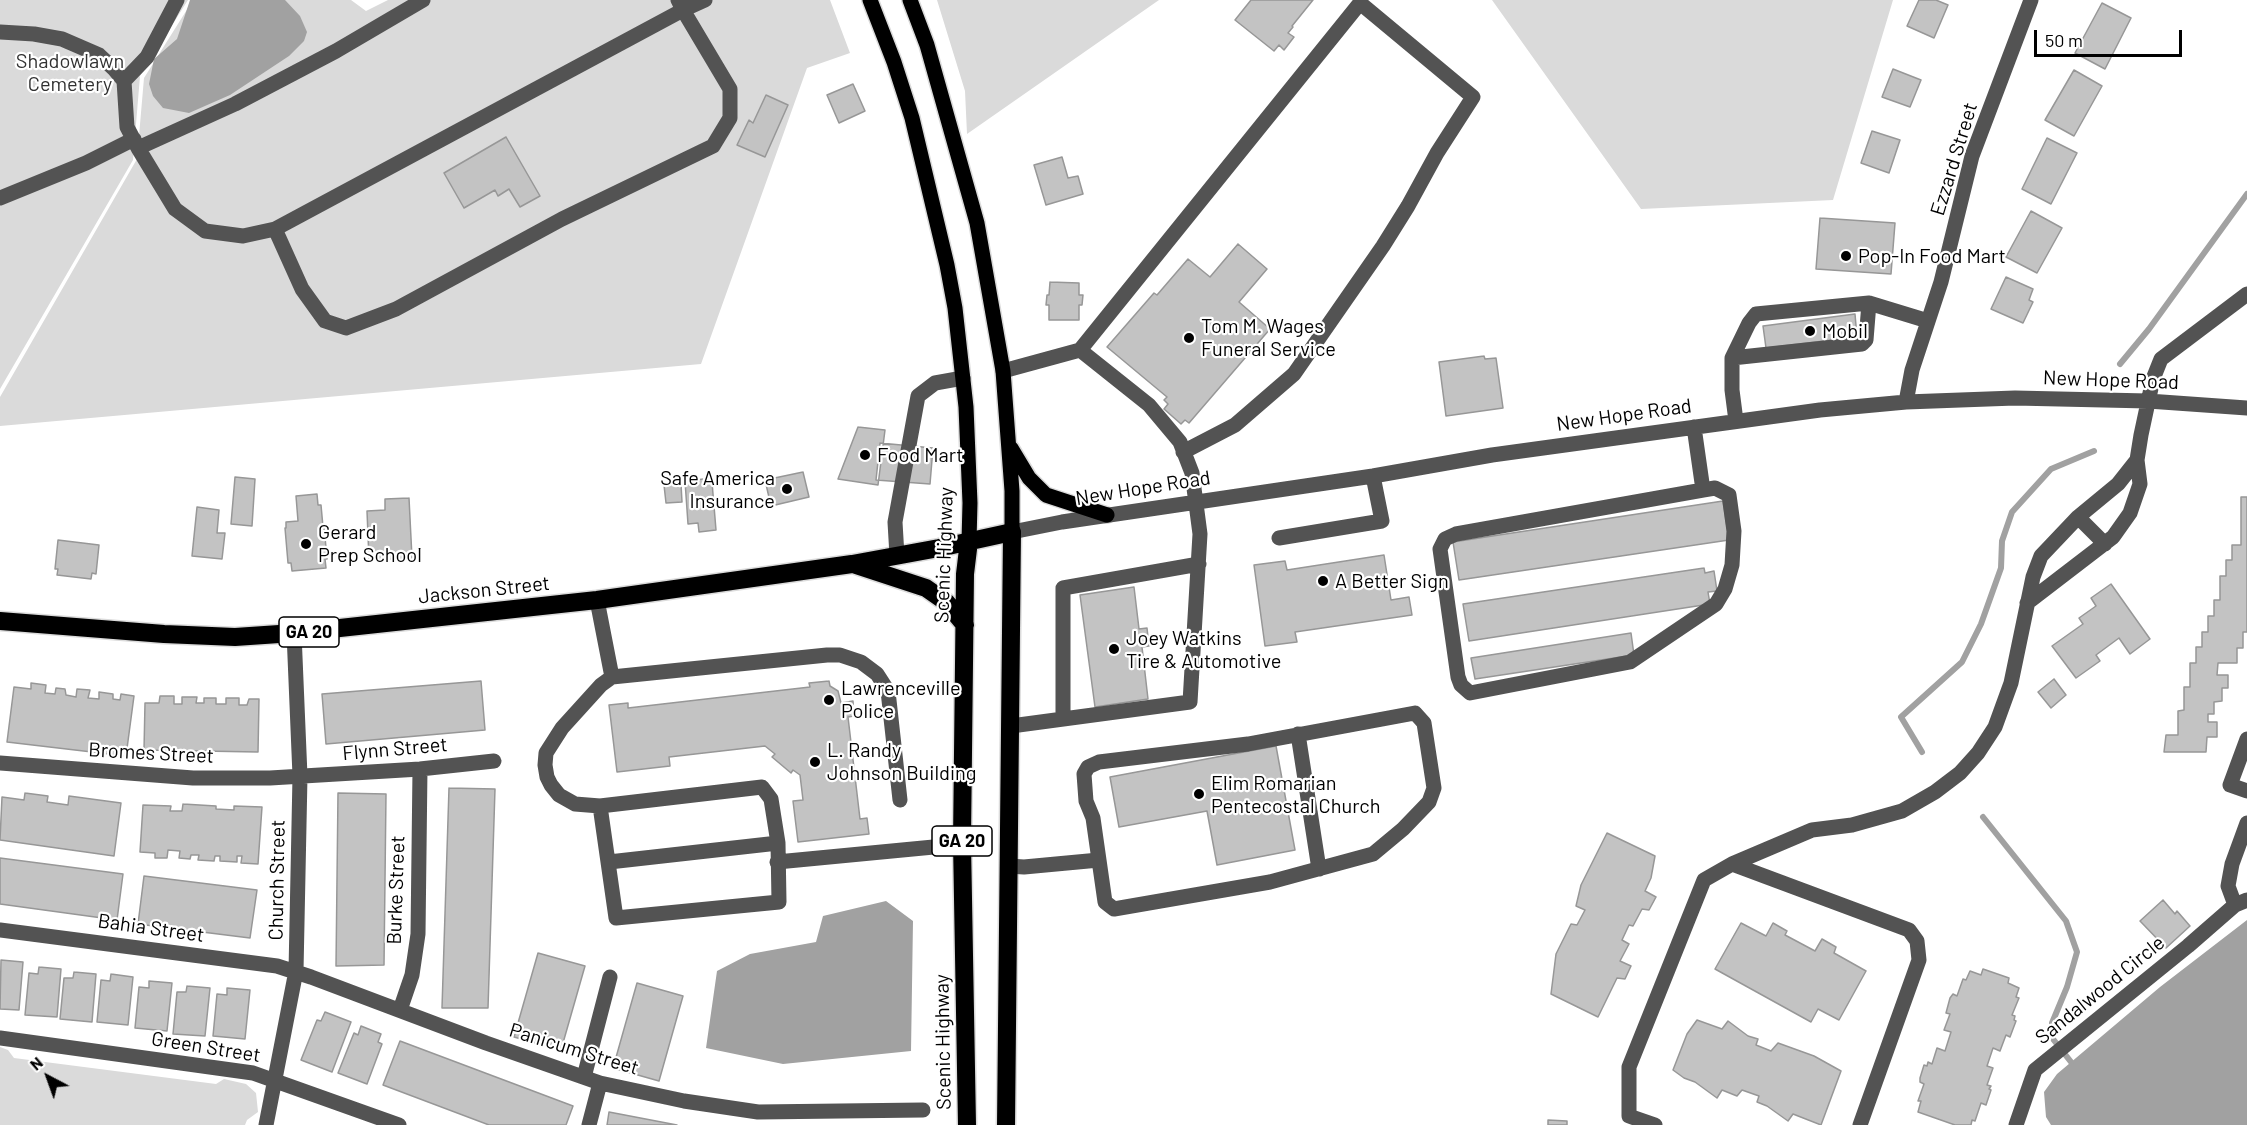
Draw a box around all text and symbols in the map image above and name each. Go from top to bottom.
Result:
scale bar [2037,18,2186,56]
text: 50 m [2045,29,2083,51]
park label: Shadowlawn Cemetery [16,49,124,96]
street label: Ezzard Street [1925,100,1983,218]
place label: Pop-In Food Mart [1858,244,2006,268]
marker: Pop-In Food Mart [1839,249,1853,263]
place label: Tom M. Wages Funeral Service [1201,314,1336,361]
place label: Mobil [1822,319,1868,343]
marker: Mobil [1803,324,1817,338]
marker: Tom M. Wages Funeral Service [1182,331,1196,345]
street label: New Hope Road [2043,366,2179,394]
street label: New Hope Road [1555,394,1693,436]
place label: Food Mart [877,443,964,467]
marker: Food Mart [858,448,872,462]
place label: Safe America Insurance [660,466,775,513]
street label: New Hope Road [1074,466,1212,510]
marker: Safe America Insurance [780,482,794,496]
street label: Scenic Highway [930,487,958,623]
place label: Gerard Prep School [318,520,422,567]
marker: Gerard Prep School [299,537,313,551]
place label: A Better Sign [1335,569,1449,593]
street label: Jackson Street [417,571,551,609]
marker: A Better Sign [1316,574,1330,588]
road number: GA 20 [279,617,339,647]
place label: Joey Watkins Tire & Automotive [1126,626,1281,673]
marker: Joey Watkins Tire & Automotive [1107,642,1121,656]
place label: Lawrenceville Police [841,676,961,723]
marker: Lawrenceville Police [822,693,836,707]
street label: Flynn Street [341,732,449,766]
street label: Bromes Street [88,738,214,768]
place label: L. Randy Johnson Building [827,738,976,785]
marker: L. Randy Johnson Building [808,755,822,769]
place label: Elim Romarian Pentecostal Church [1211,771,1380,818]
marker: Elim Romarian Pentecostal Church [1192,787,1206,801]
street label: Church Street [264,819,290,941]
road number: GA 20 [932,826,992,856]
street label: Burke Street [382,835,410,945]
street label: Bahia Street [96,909,206,947]
street label: Sandalwood Circle [2031,931,2169,1049]
street label: Scenic Highway [930,974,956,1110]
street label: Panicum Street [506,1018,642,1080]
street label: Green Street [150,1027,262,1067]
north arrow [18,1047,78,1107]
text: N [26,1052,46,1074]

